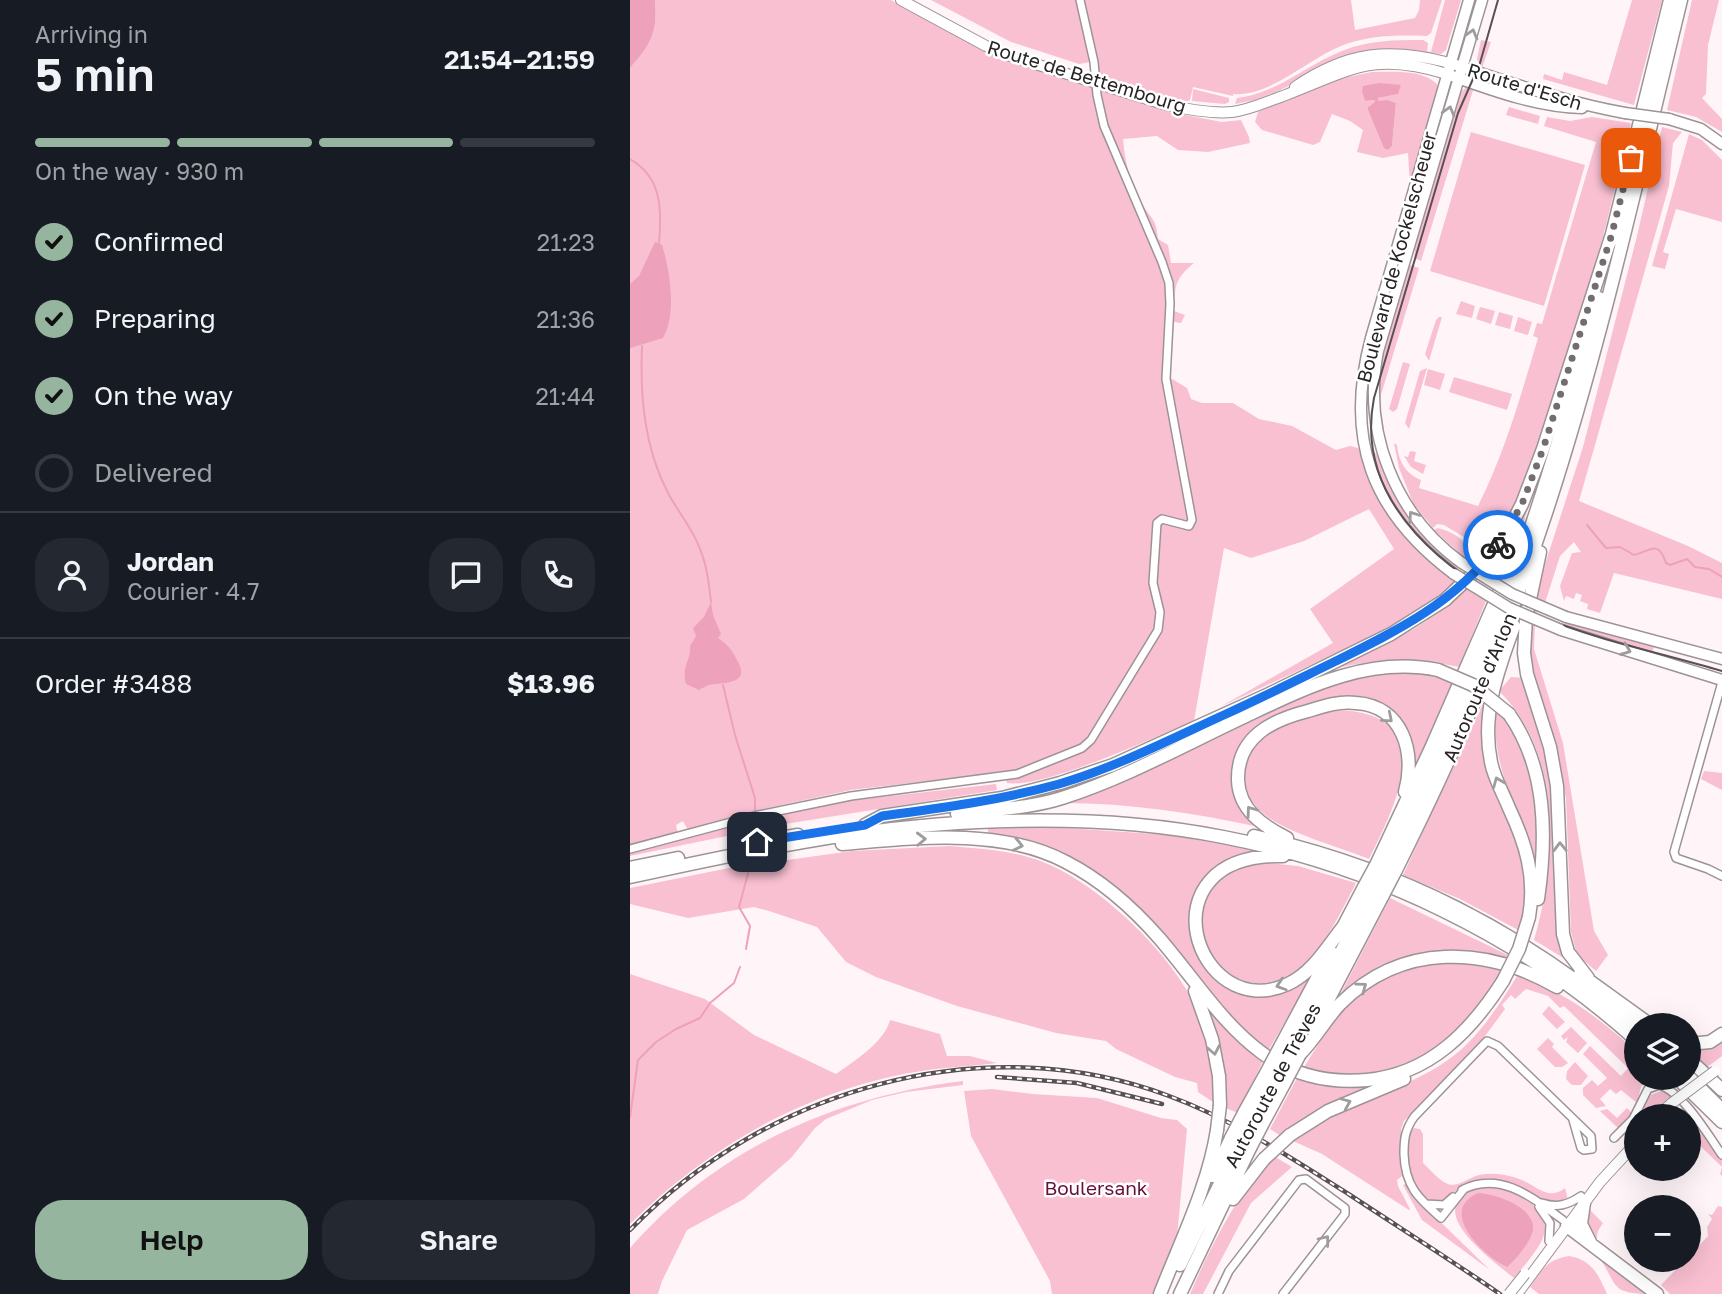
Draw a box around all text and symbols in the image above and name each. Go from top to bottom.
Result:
text: Arriving in [35,20,148,48]
one-way arrow [1464,28,1479,40]
street label: Route de Bettembourg [985,35,1189,117]
text: 21:54–21:59 [444,44,595,75]
text: 5 min [35,46,155,101]
street label: Route d'Esch [1465,58,1585,114]
one-way arrow [1441,105,1455,117]
street label: Boulevard de Kockelscheuer [1351,128,1441,385]
pin [1601,128,1661,188]
icon: bag [1612,139,1650,177]
text: On the way · 930 m [35,157,244,185]
icon: check [35,223,73,261]
text: Confirmed [94,226,224,257]
text: 21:23 [537,228,595,256]
icon: check [35,300,73,338]
text: Preparing [94,303,216,334]
text: 21:36 [536,305,595,333]
icon: check [35,377,73,415]
text: On the way [94,380,233,411]
text: 21:44 [536,382,595,410]
text: Delivered [94,457,213,488]
courier [1463,510,1533,580]
one-way arrow [1409,511,1421,524]
icon: bike [1479,526,1517,564]
button: person [35,538,109,612]
button: chat [429,538,503,612]
button: phone [521,538,595,612]
text: Jordan [127,546,214,577]
text: Courier · 4.7 [127,577,259,605]
street label: Autoroute d'Arlon [1437,609,1521,765]
one-way arrow [1620,642,1632,656]
text: Order #3488 [35,668,192,699]
text: $13.96 [507,668,595,699]
one-way arrow [1380,710,1393,722]
one-way arrow [1492,777,1506,789]
one-way arrow [1247,806,1259,818]
pin [727,812,787,872]
icon: home [738,823,776,861]
one-way arrow [916,832,927,847]
one-way arrow [1012,837,1024,851]
one-way arrow [1553,841,1568,852]
one-way arrow [1275,977,1287,992]
one-way arrow [1354,982,1367,995]
street label: Autoroute de Trèves [1219,999,1325,1171]
map controls [1624,1013,1701,1272]
button: layers [1624,1013,1701,1090]
one-way arrow [1206,1044,1221,1056]
one-way arrow [1339,1097,1352,1111]
button: + [1624,1104,1701,1181]
park label: Boulersank [1044,1176,1148,1199]
button: − [1624,1195,1701,1272]
button: Help [35,1200,308,1280]
button: Share [322,1200,595,1280]
one-way arrow [1317,1236,1330,1248]

